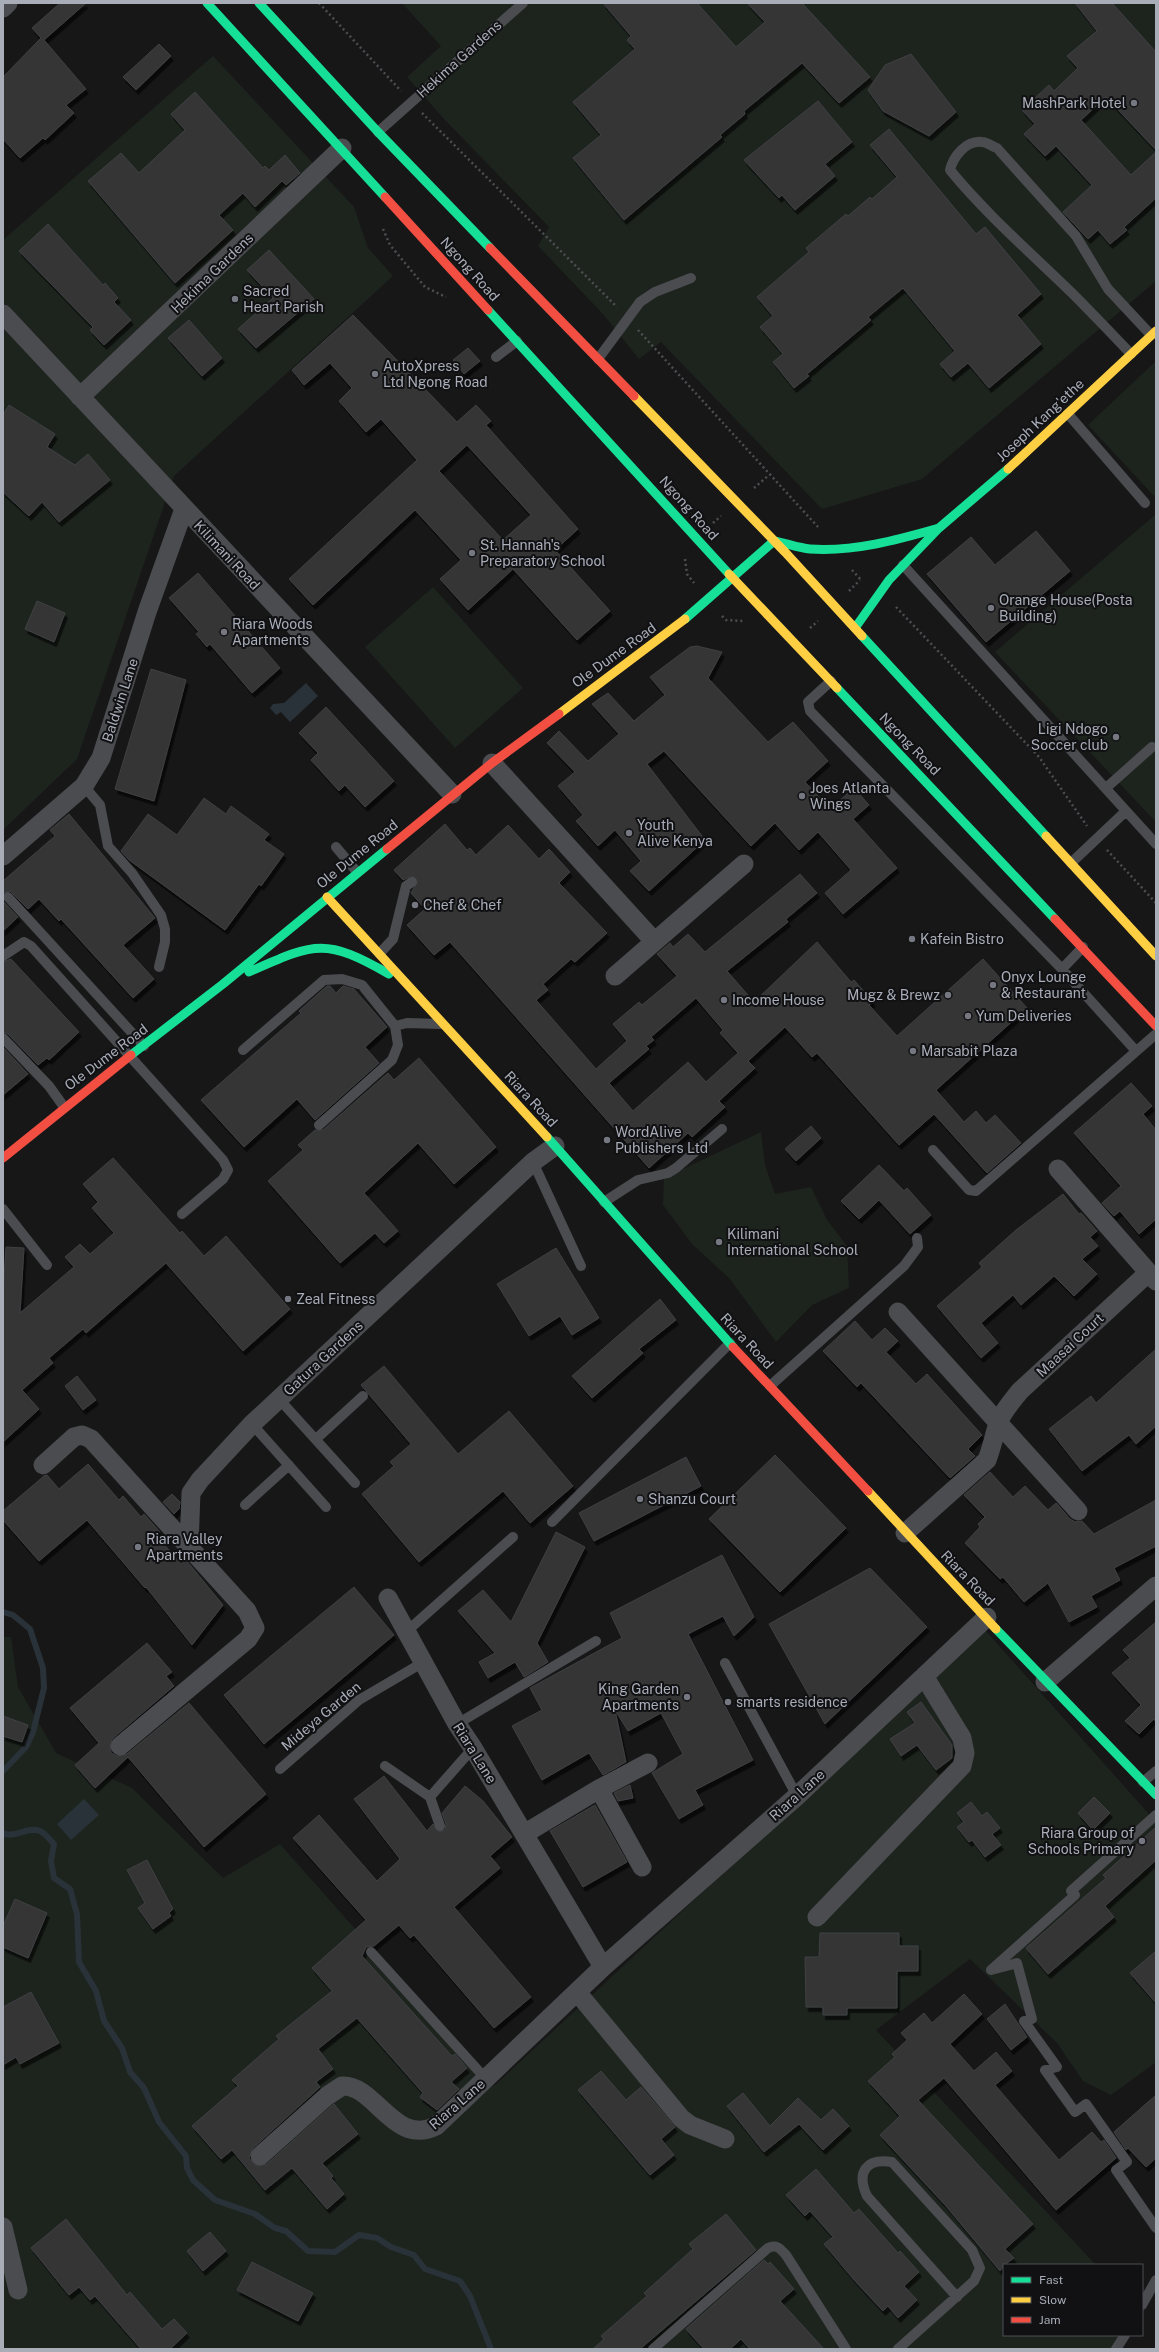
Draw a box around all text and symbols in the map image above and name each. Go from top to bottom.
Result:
street label: Hekima Gardens [414,17,504,101]
place label: MashPark Hotel [1022,95,1126,111]
marker: MashPark Hotel [1129,98,1139,108]
street label: Hekima Gardens [168,230,256,316]
street label: Ngong Road [437,234,503,304]
place label: Sacred Heart Parish [243,283,324,315]
marker: Sacred Heart Parish [230,294,240,304]
place label: AutoXpress Ltd Ngong Road [383,358,488,390]
marker: AutoXpress Ltd Ngong Road [370,369,380,379]
street label: Joseph Kang'ethe [993,375,1087,465]
street label: Ngong Road [656,473,722,543]
street label: Kilimani Road [191,517,263,593]
place label: St. Hannah's Preparatory School [480,537,606,569]
marker: St. Hannah's Preparatory School [467,548,477,558]
place label: Orange House(Posta Building) [999,592,1133,624]
marker: Orange House(Posta Building) [986,603,996,613]
place label: Riara Woods Apartments [232,616,313,648]
street label: Ole Dume Road [569,619,659,691]
marker: Riara Woods Apartments [219,627,229,637]
street label: Baldwin Lane [99,656,141,744]
street label: Ngong Road [876,710,944,778]
place label: Ligi Ndogo Soccer club [1031,721,1108,753]
marker: Ligi Ndogo Soccer club [1111,732,1121,742]
place label: Joes Atlanta Wings [810,780,889,812]
marker: Joes Atlanta Wings [797,791,807,801]
street label: Ole Dume Road [313,816,401,892]
place label: Youth Alive Kenya [637,817,713,849]
marker: Youth Alive Kenya [624,828,634,838]
place label: Chef & Chef [423,897,502,913]
marker: Chef & Chef [410,900,420,910]
place label: Kafein Bistro [920,931,1004,947]
marker: Kafein Bistro [907,934,917,944]
place label: Onyx Lounge & Restaurant [1001,969,1086,1001]
marker: Onyx Lounge & Restaurant [988,980,998,990]
place label: Mugz & Brewz [847,987,940,1003]
marker: Mugz & Brewz [943,990,953,1000]
place label: Income House [732,992,825,1008]
marker: Income House [719,995,729,1005]
place label: Yum Deliveries [976,1008,1072,1024]
marker: Yum Deliveries [963,1011,973,1021]
street label: Ole Dume Road [61,1021,151,1093]
place label: Marsabit Plaza [921,1043,1017,1059]
marker: Marsabit Plaza [908,1046,918,1056]
street label: Riara Road [501,1068,561,1130]
place label: WordAlive Publishers Ltd [615,1124,708,1156]
marker: WordAlive Publishers Ltd [602,1135,612,1145]
place label: Kilimani International School [727,1226,858,1258]
marker: Kilimani International School [714,1237,724,1247]
place label: Zeal Fitness [296,1291,375,1307]
marker: Zeal Fitness [283,1294,293,1304]
street label: Riara Road [717,1310,777,1372]
street label: Maasai Court [1033,1310,1107,1380]
street label: Gatura Gardens [280,1317,366,1399]
place label: Shanzu Court [648,1491,736,1507]
marker: Shanzu Court [635,1494,645,1504]
place label: Riara Valley Apartments [146,1531,223,1563]
marker: Riara Valley Apartments [133,1542,143,1552]
street label: Riara Road [938,1547,998,1609]
street label: Mideya Garden [278,1678,364,1754]
place label: King Garden Apartments [598,1681,679,1713]
marker: King Garden Apartments [682,1692,692,1702]
place label: smarts residence [736,1694,848,1710]
marker: smarts residence [723,1697,733,1707]
street label: Riara Lane [450,1720,500,1786]
street label: Riara Lane [766,1766,828,1824]
place label: Riara Group of Schools Primary [1028,1825,1134,1857]
marker: Riara Group of Schools Primary [1137,1836,1147,1846]
street label: Riara Lane [426,2075,488,2133]
legend [1003,2264,1143,2336]
text: Fast [1039,2273,1064,2287]
text: Slow [1039,2293,1067,2307]
text: Jam [1039,2313,1061,2327]

